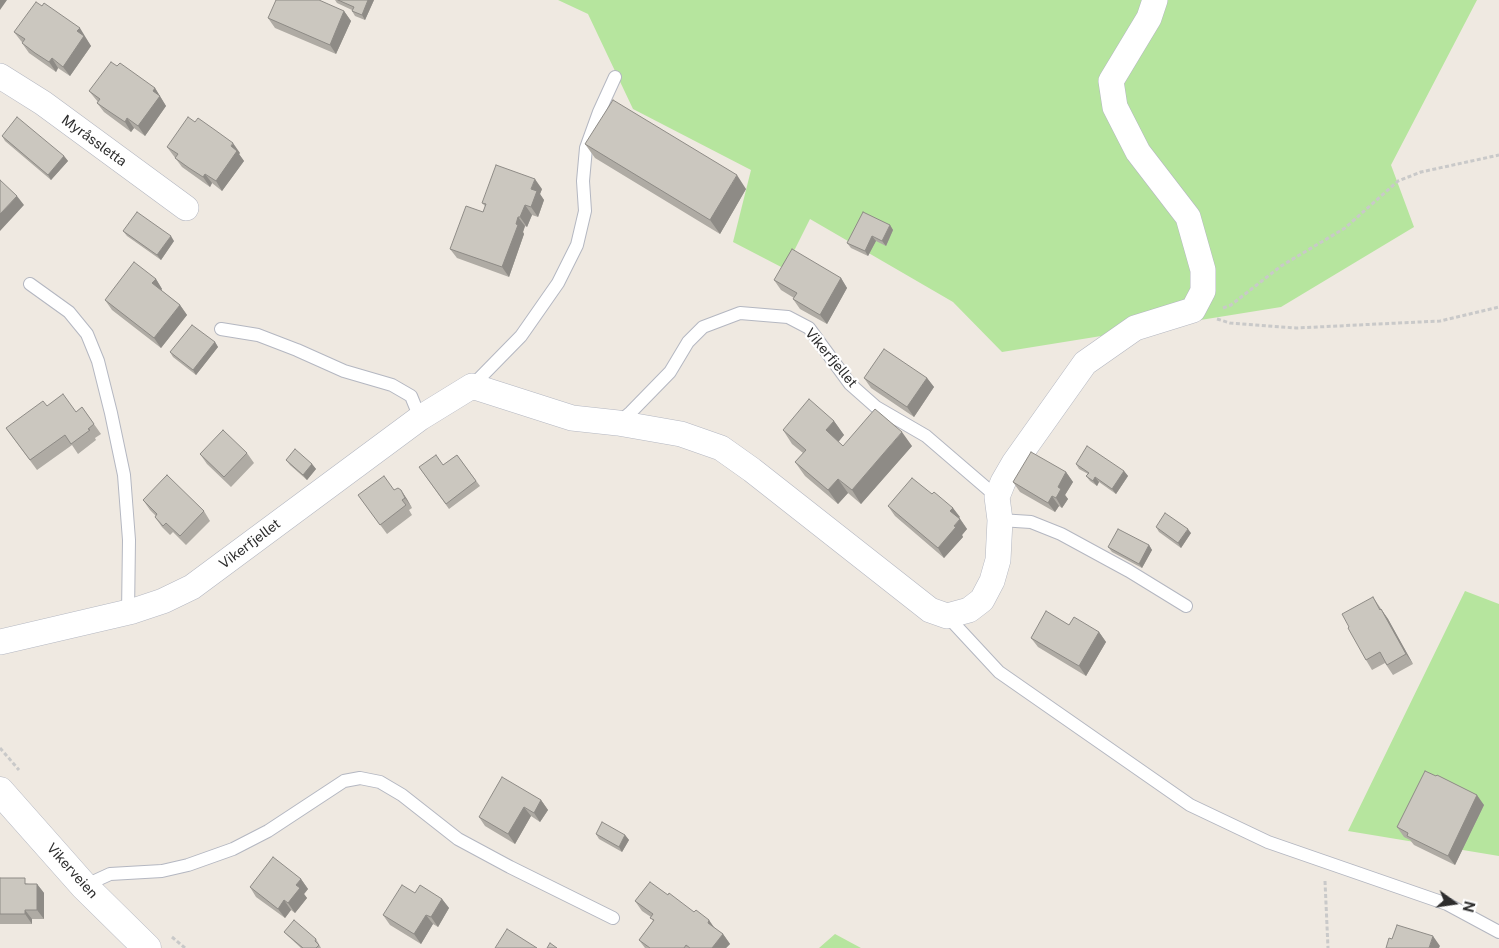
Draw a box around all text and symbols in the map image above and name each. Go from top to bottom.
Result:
street label: Myråssletta [58,112,130,170]
street label: Vikerfjellet [801,325,861,391]
street label: Vikerfjellet [216,516,284,572]
street label: Vikerveien [43,840,101,902]
north arrow [1429,878,1479,928]
text: N [1459,899,1478,914]

